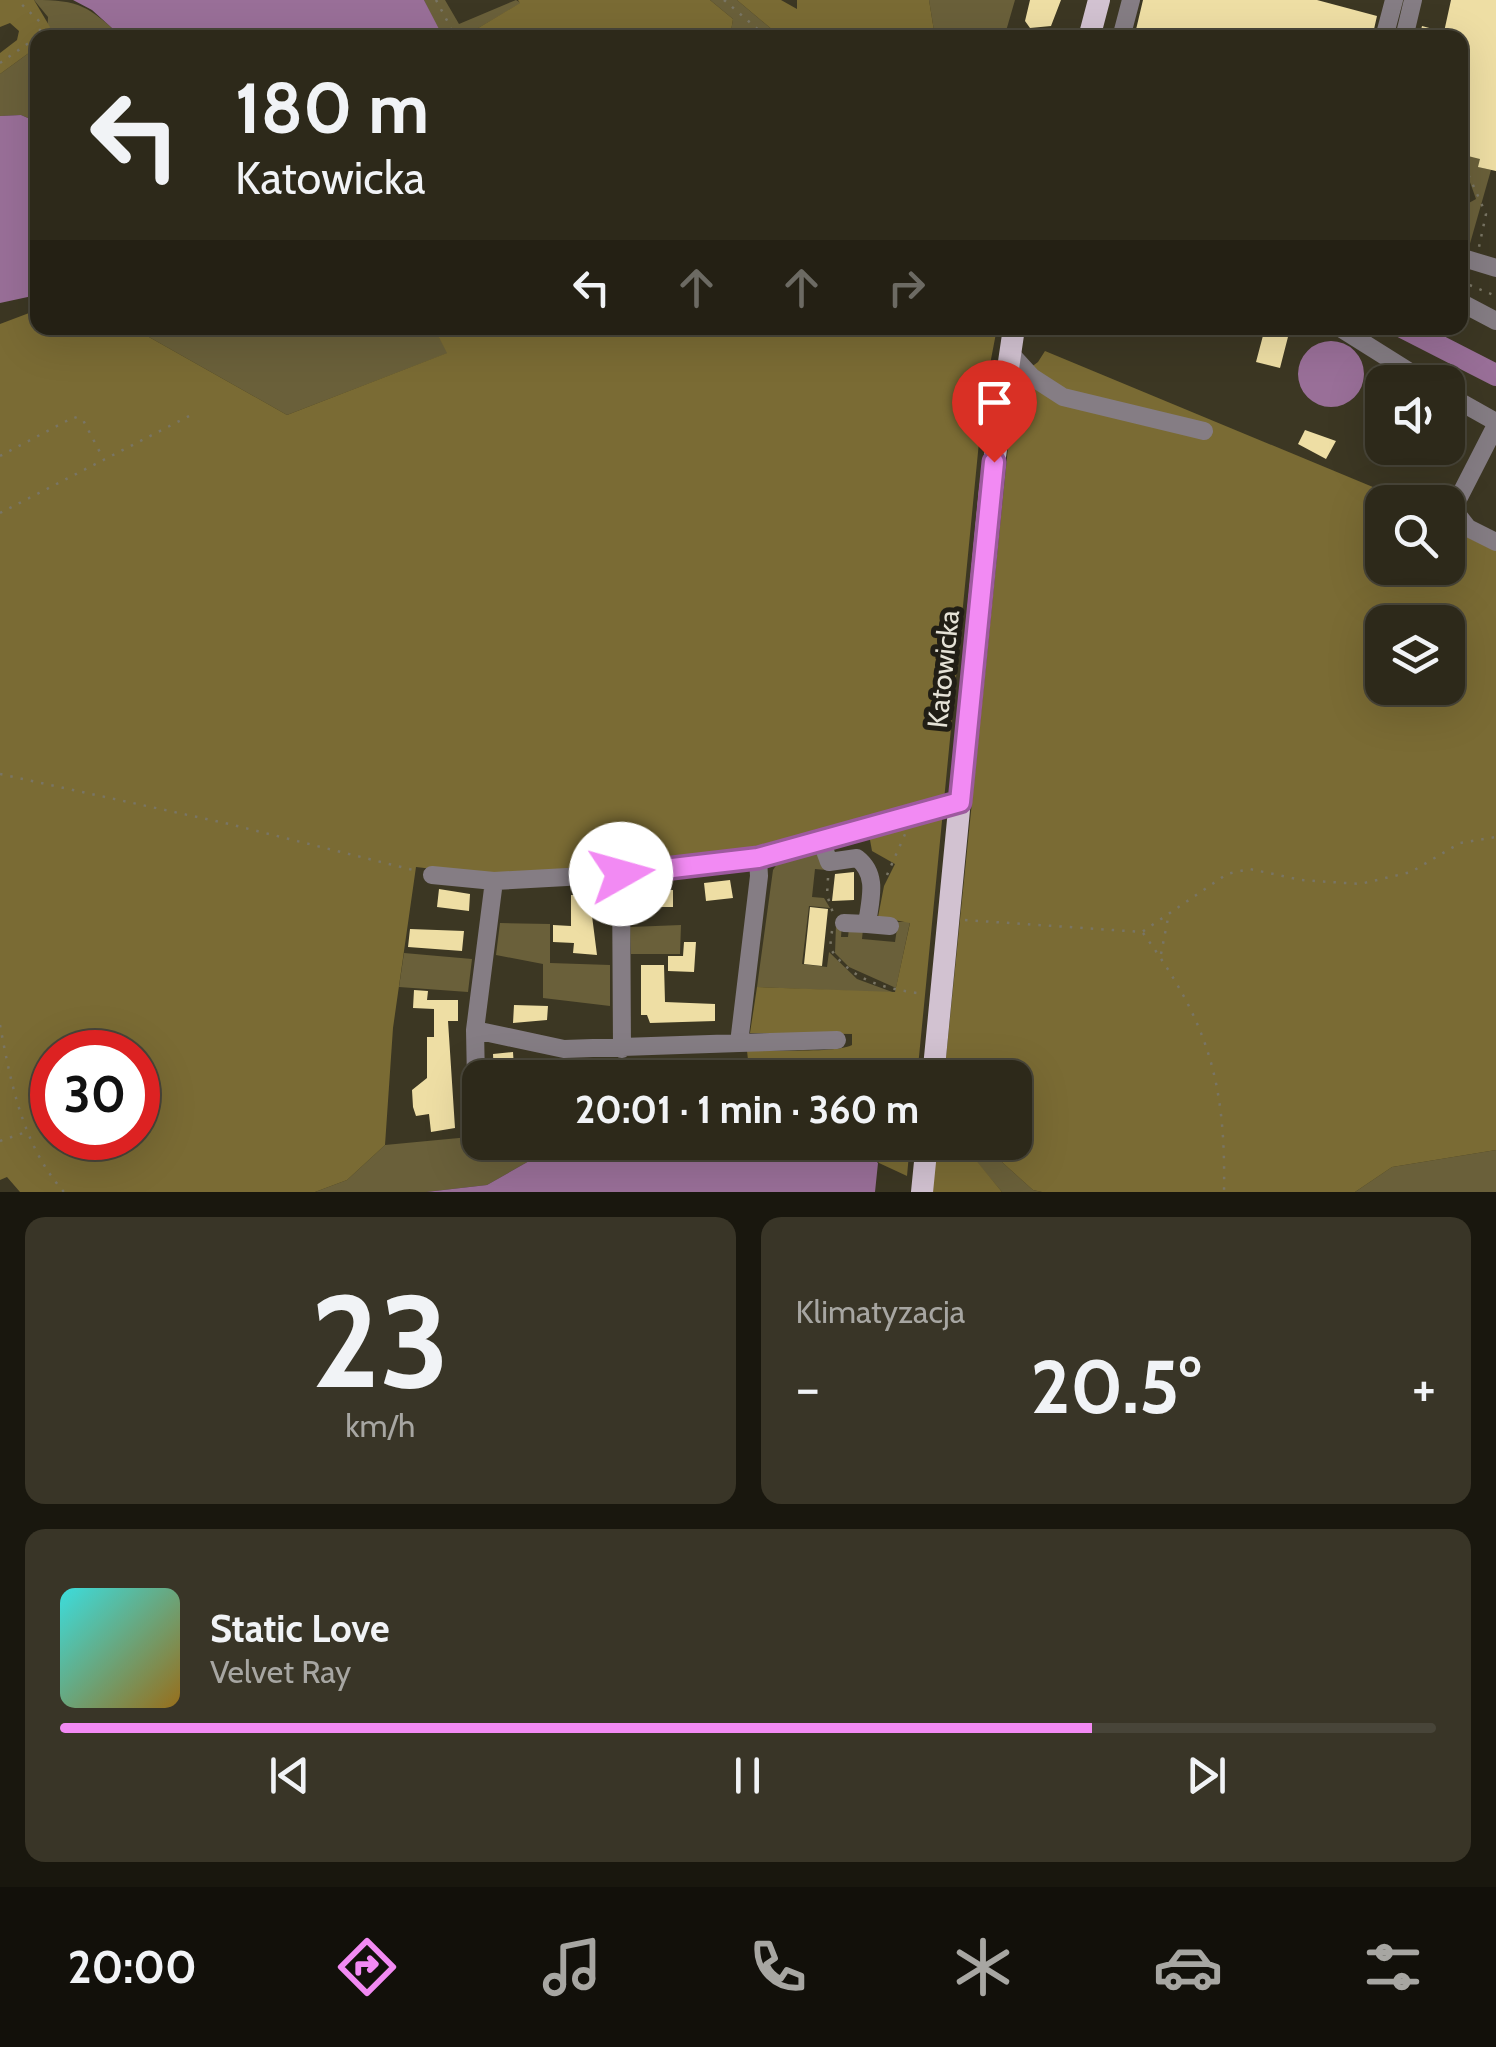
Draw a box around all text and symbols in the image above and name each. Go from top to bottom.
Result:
text: 180 m [235,65,429,151]
icon: left [70,70,200,200]
text: Katowicka [235,151,425,205]
icon: left [564,260,619,315]
icon: ahead [669,260,724,315]
icon: ahead [774,260,829,315]
icon: right [879,260,934,315]
pin [952,360,1037,463]
map controls [1365,365,1465,705]
button: sound [1365,365,1465,465]
icon: arrive [967,375,1022,430]
button: search [1365,485,1465,585]
button: layers [1365,605,1465,705]
street label: Katowicka [920,608,966,730]
position arrow [569,822,673,926]
speed limit sign: 30 [30,1030,160,1160]
text: 20:01 · 1 min · 360 m [575,1086,919,1133]
text: 23 [311,1262,450,1420]
text: Klimatyzacja [796,1292,965,1331]
text: 20.5° [1031,1341,1201,1432]
text: − [796,1354,820,1421]
text: + [1412,1354,1436,1421]
text: km/h [345,1406,415,1445]
text: Static Love [210,1605,389,1652]
text: Velvet Ray [210,1652,351,1691]
icon: previous [262,1748,317,1803]
icon: pause [720,1748,775,1803]
icon: next [1179,1748,1234,1803]
icon: directions [332,1932,402,2002]
icon: music [537,1932,607,2002]
icon: phone [743,1932,813,2002]
icon: climate [948,1932,1018,2002]
icon: car [1153,1932,1223,2002]
icon: filters [1358,1932,1428,2002]
text: 20:00 [68,1940,197,1994]

